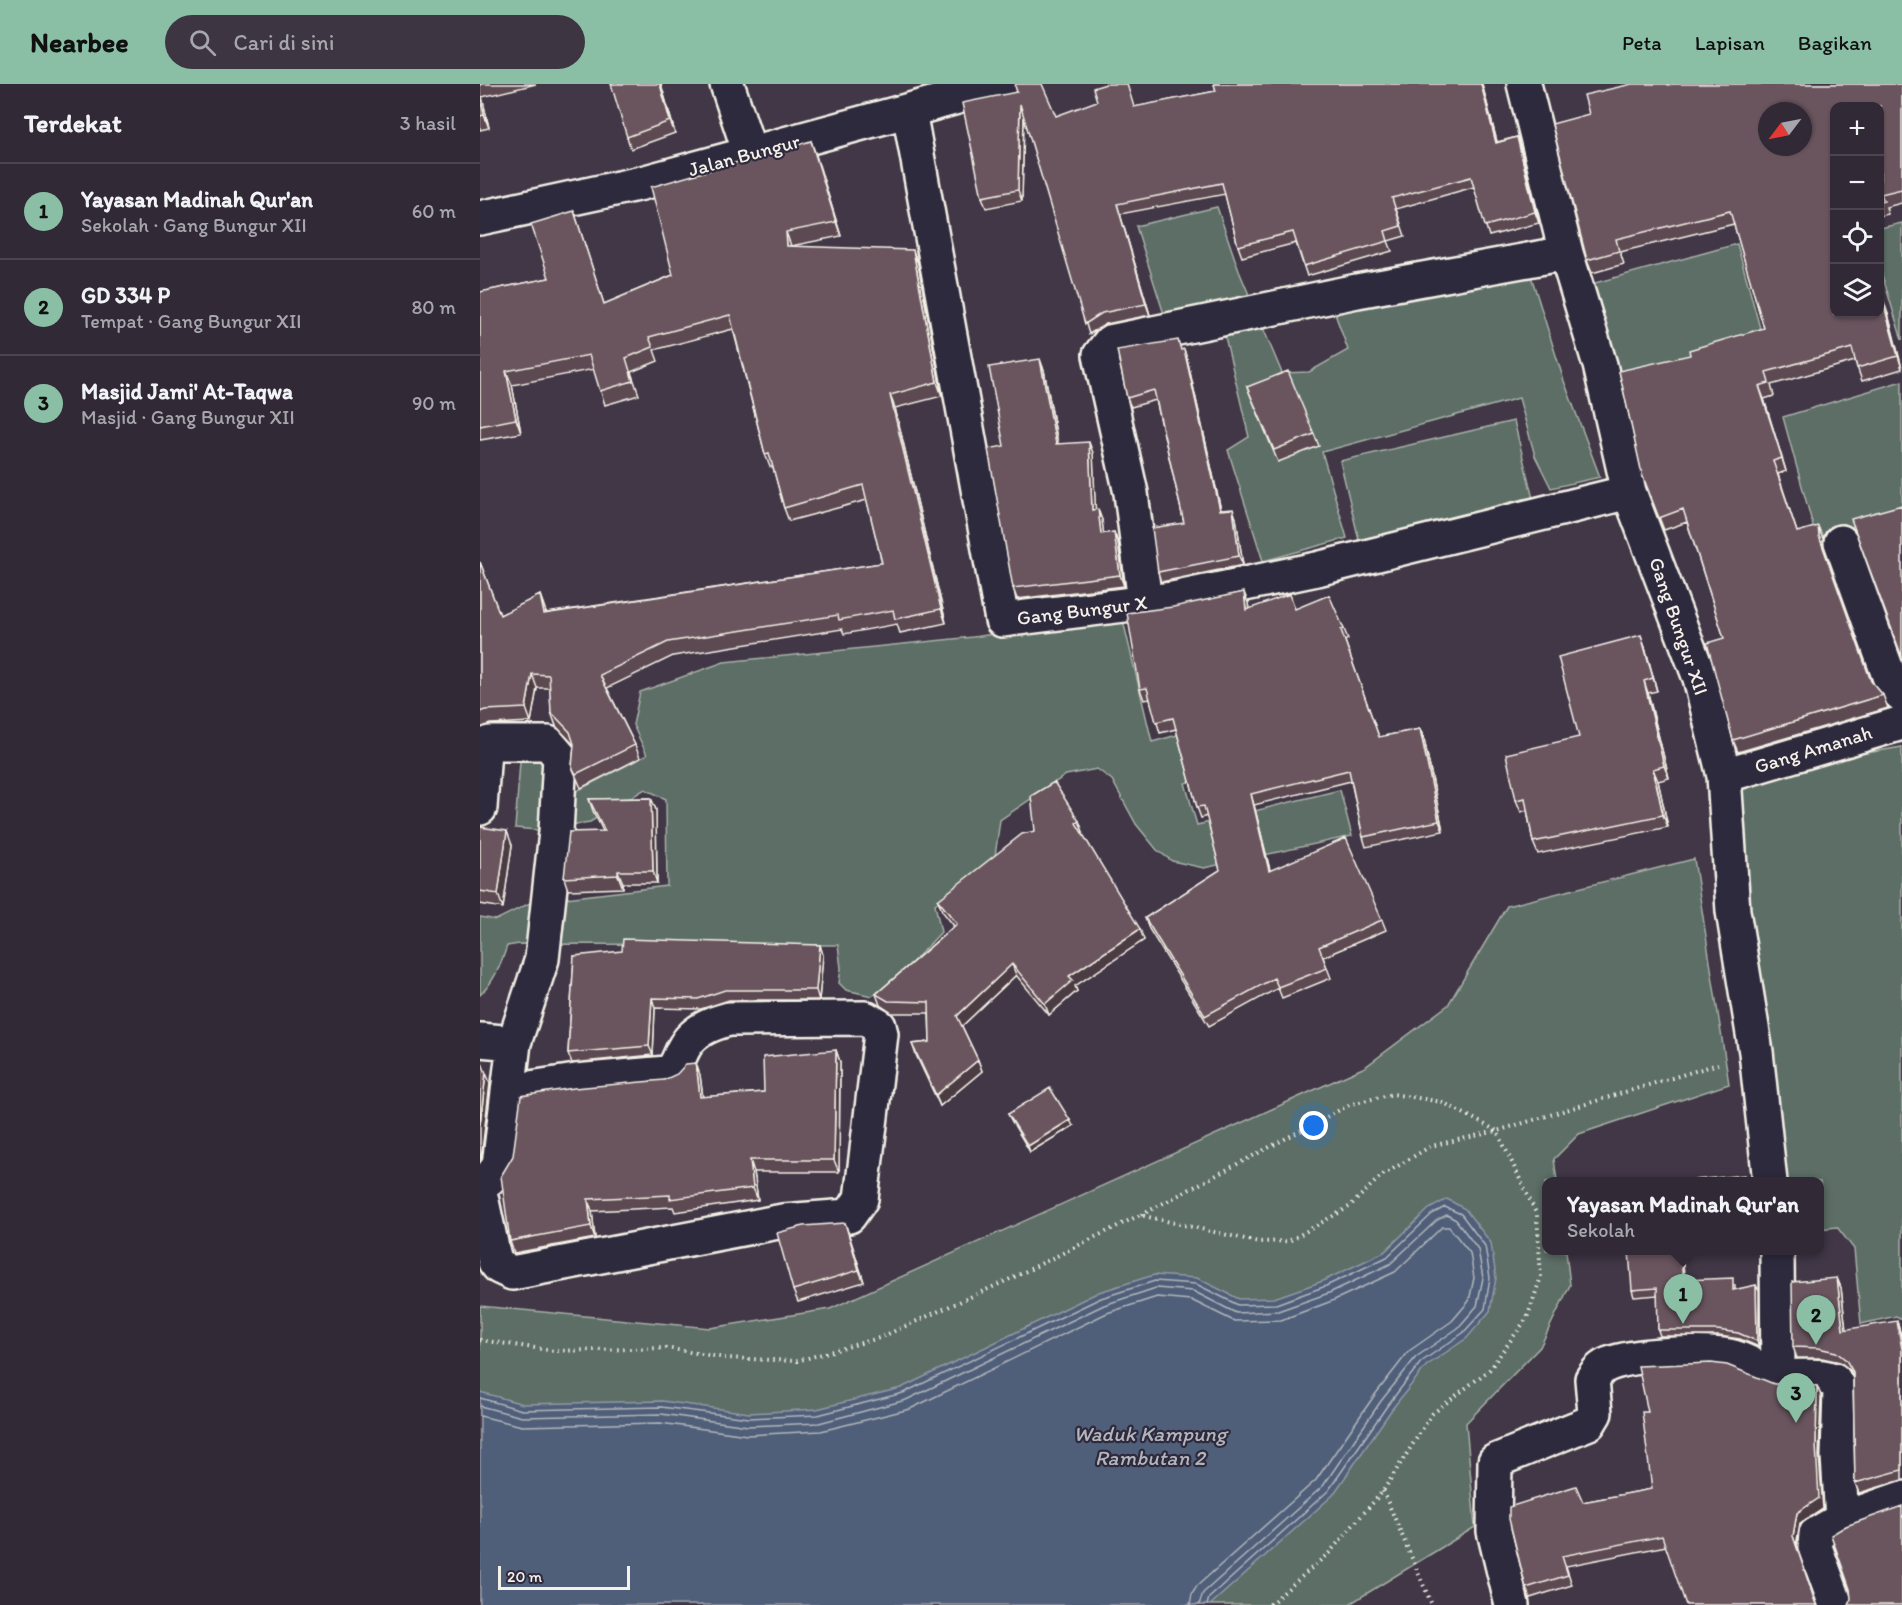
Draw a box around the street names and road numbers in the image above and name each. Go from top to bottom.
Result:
street label: Jalan Bungur [686,128,803,181]
street label: Gang Bungur XII [1644,554,1714,698]
street label: Gang Bungur X [1015,590,1149,630]
street label: Gang Amanah [1751,720,1875,778]

